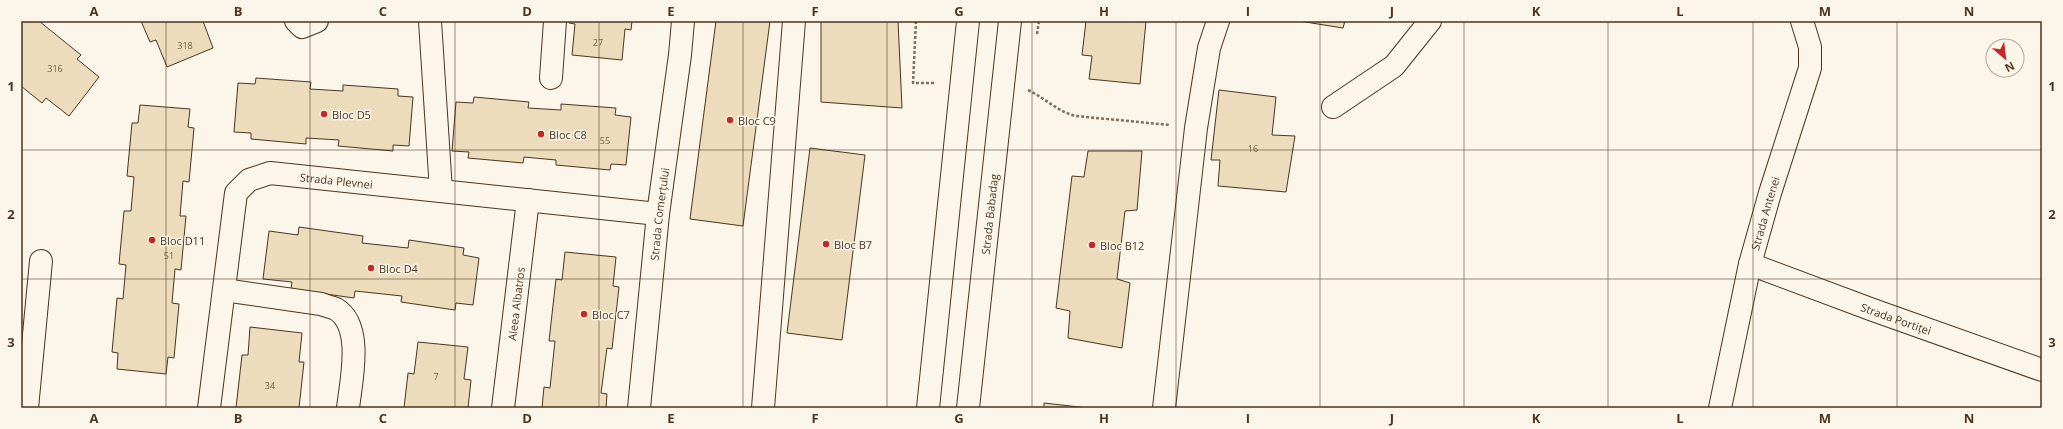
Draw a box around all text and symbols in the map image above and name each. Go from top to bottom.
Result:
text: A [90,2,99,20]
text: B [234,2,243,20]
text: C [379,2,387,20]
text: D [522,2,532,20]
text: E [667,2,675,20]
text: F [811,2,819,20]
text: G [954,2,964,20]
text: H [1099,2,1109,20]
text: I [1246,2,1250,20]
text: J [1389,2,1394,20]
text: K [1532,2,1541,20]
text: L [1676,2,1684,20]
text: M [1819,2,1831,20]
text: N [1964,2,1974,20]
house number: 27 [593,36,603,49]
north arrow [1985,38,2025,78]
house number: 318 [177,39,193,52]
text: N [2002,59,2017,76]
house number: 316 [47,62,63,75]
text: 1 [7,77,15,95]
text: 1 [2048,77,2056,95]
place label: Bloc D5 [332,107,371,122]
marker: Bloc D5 [319,109,329,119]
place label: Bloc C9 [738,113,776,128]
marker: Bloc C9 [725,115,735,125]
place label: Bloc C8 [549,127,587,142]
marker: Bloc C8 [536,129,546,139]
house number: 55 [600,134,610,147]
house number: 16 [1248,142,1258,155]
street label: Strada Comerțului [646,166,672,261]
street label: Strada Plevnei [299,169,374,191]
street label: Strada Babadag [977,173,1001,255]
street label: Strada Antenei [1747,174,1782,252]
text: 2 [7,205,15,223]
text: 2 [2048,205,2056,223]
place label: Bloc D11 [160,233,205,248]
marker: Bloc D11 [147,235,157,245]
place label: Bloc B7 [834,237,872,252]
place label: Bloc B12 [1100,238,1144,253]
marker: Bloc B7 [821,239,831,249]
marker: Bloc B12 [1087,240,1097,250]
house number: 51 [164,249,174,262]
place label: Bloc D4 [379,261,419,276]
marker: Bloc D4 [366,263,376,273]
street label: Aleea Albatros [504,266,527,341]
street label: Strada Portiței [1859,299,1933,338]
place label: Bloc C7 [592,307,630,322]
marker: Bloc C7 [579,309,589,319]
text: 3 [7,333,15,351]
text: 3 [2048,333,2056,351]
house number: 7 [433,370,439,383]
house number: 34 [265,379,275,392]
text: A [90,409,99,427]
text: B [234,409,243,427]
text: C [379,409,387,427]
text: D [522,409,532,427]
text: E [667,409,675,427]
text: F [811,409,819,427]
text: G [954,409,964,427]
text: H [1099,409,1109,427]
text: I [1246,409,1250,427]
text: J [1389,409,1394,427]
text: K [1532,409,1541,427]
text: L [1676,409,1684,427]
text: M [1819,409,1831,427]
text: N [1964,409,1974,427]

